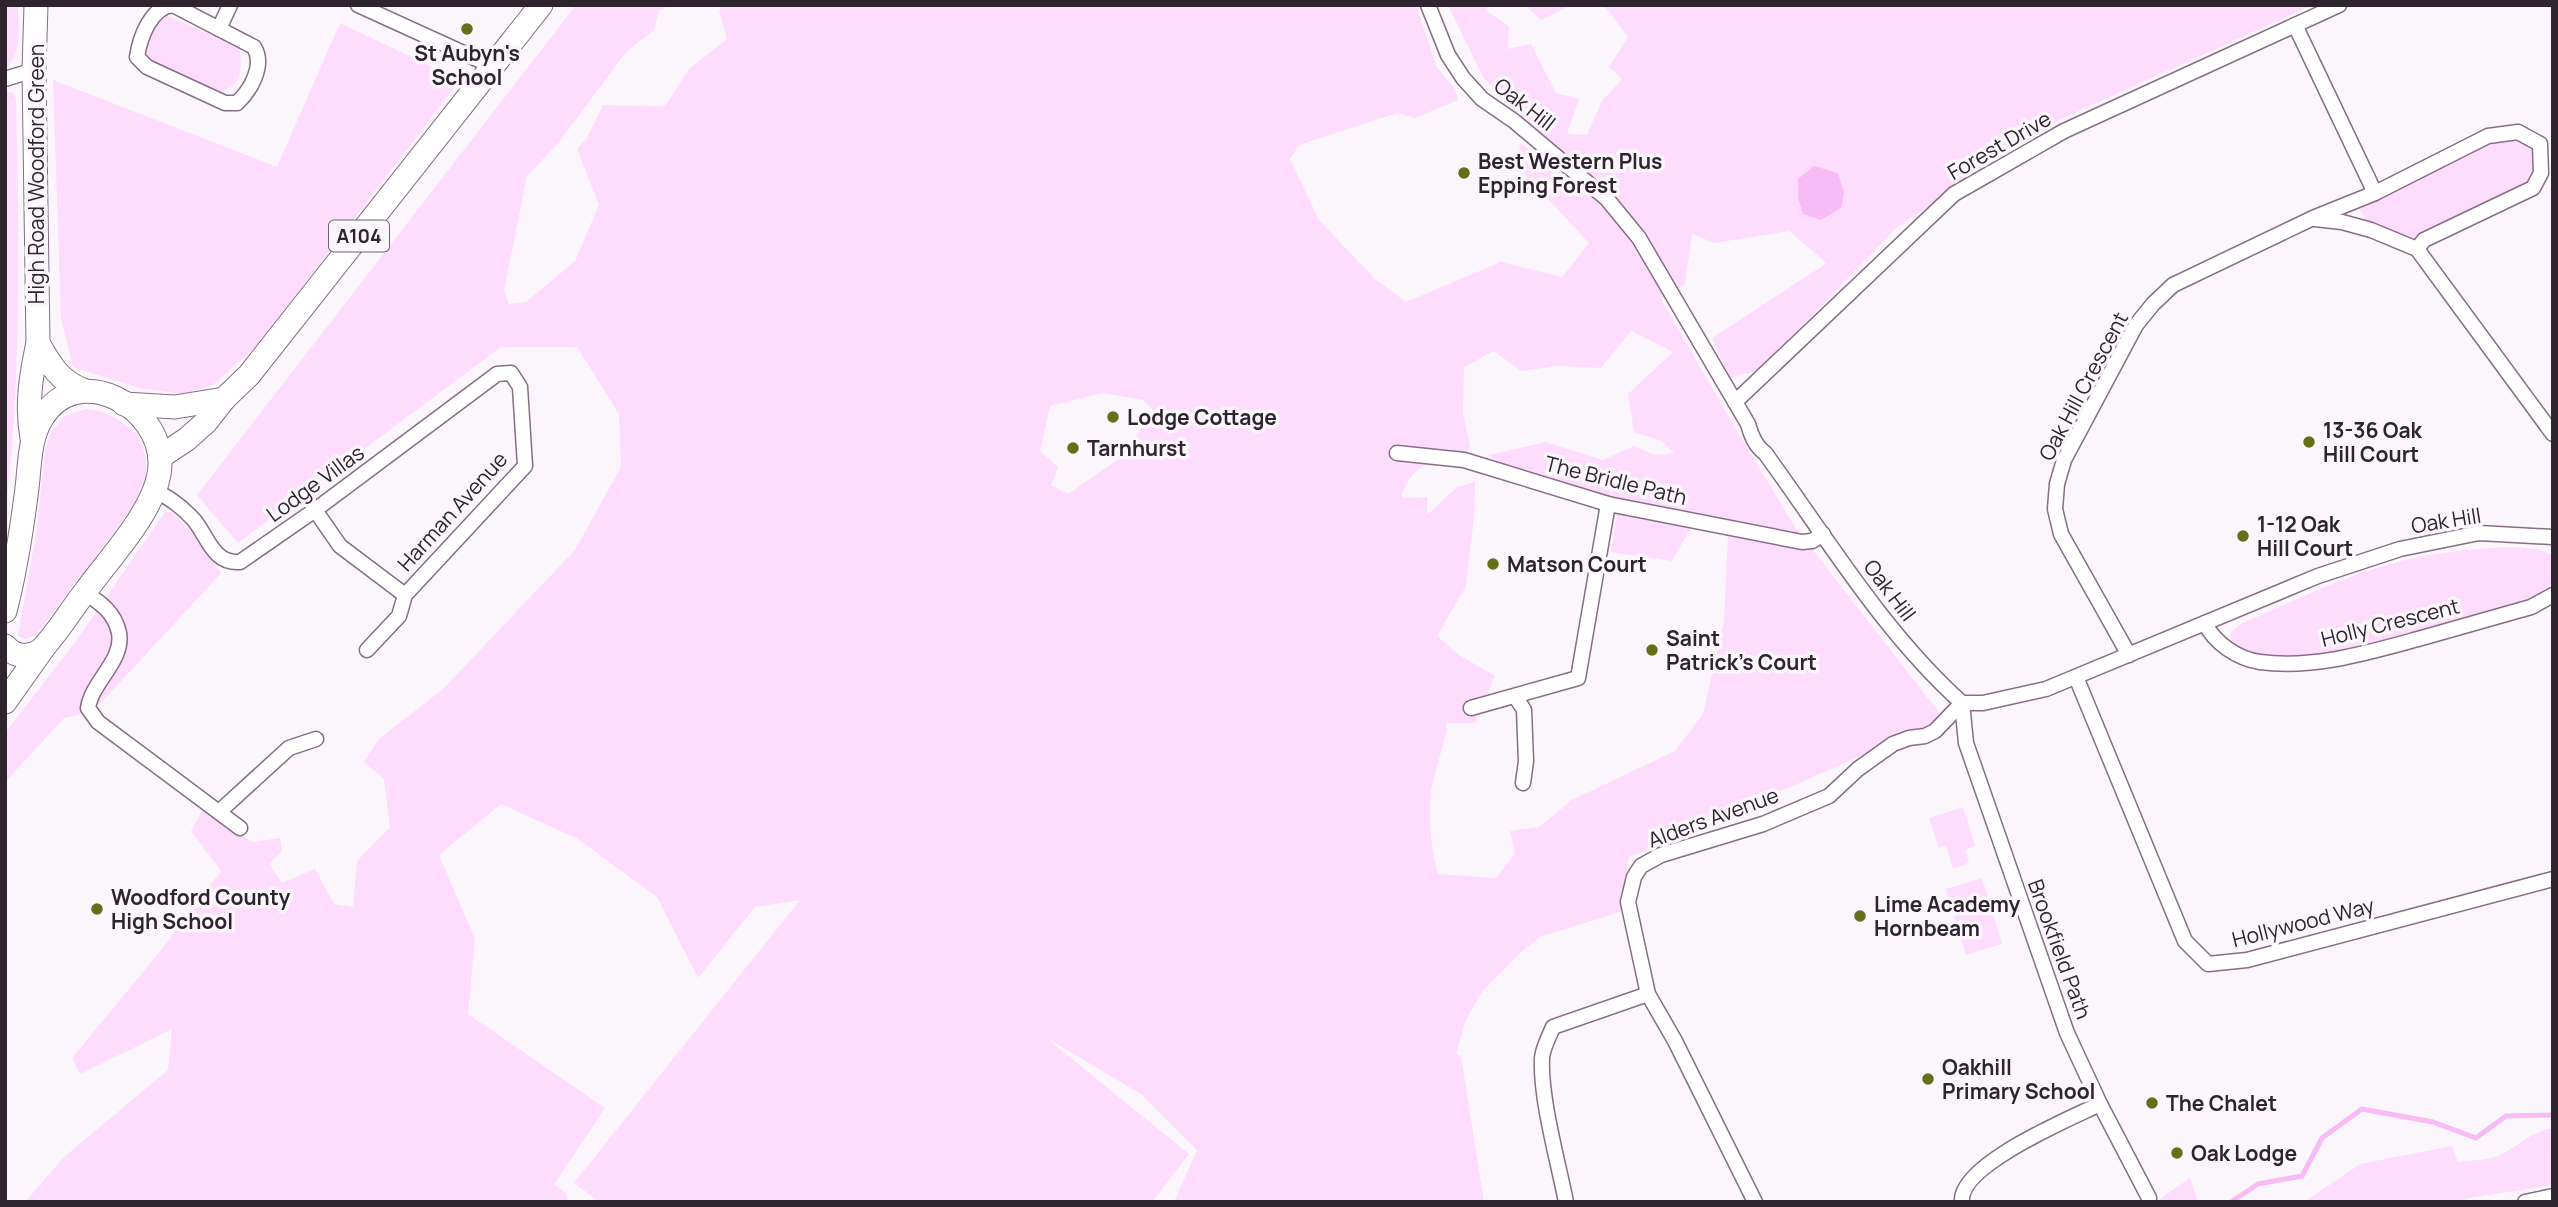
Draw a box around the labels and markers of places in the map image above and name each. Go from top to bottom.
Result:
marker: St Aubyn's School [459,21,475,37]
place label: St Aubyn's School [414,39,520,91]
place label: Best Western Plus Epping Forest [1478,147,1662,199]
marker: Best Western Plus Epping Forest [1456,165,1472,181]
place label: Lodge Cottage [1127,403,1277,431]
marker: Lodge Cottage [1105,409,1121,425]
place label: 13-36 Oak Hill Court [2323,416,2423,468]
place label: Tarnhurst [1087,434,1187,462]
marker: 13-36 Oak Hill Court [2301,434,2317,450]
marker: Tarnhurst [1065,440,1081,456]
place label: 1-12 Oak Hill Court [2257,510,2353,562]
marker: 1-12 Oak Hill Court [2235,528,2251,544]
place label: Matson Court [1507,550,1647,578]
marker: Matson Court [1485,556,1501,572]
place label: Saint Patrick's Court [1666,624,1817,676]
marker: Saint Patrick's Court [1644,642,1660,658]
place label: Woodford County High School [111,883,290,935]
place label: Lime Academy Hornbeam [1874,890,2020,942]
marker: Woodford County High School [89,901,105,917]
marker: Lime Academy Hornbeam [1852,908,1868,924]
place label: Oakhill Primary School [1942,1053,2096,1105]
marker: Oakhill Primary School [1920,1071,1936,1087]
place label: The Chalet [2166,1089,2277,1117]
marker: The Chalet [2144,1095,2160,1111]
place label: Oak Lodge [2191,1139,2297,1167]
marker: Oak Lodge [2169,1145,2185,1161]

